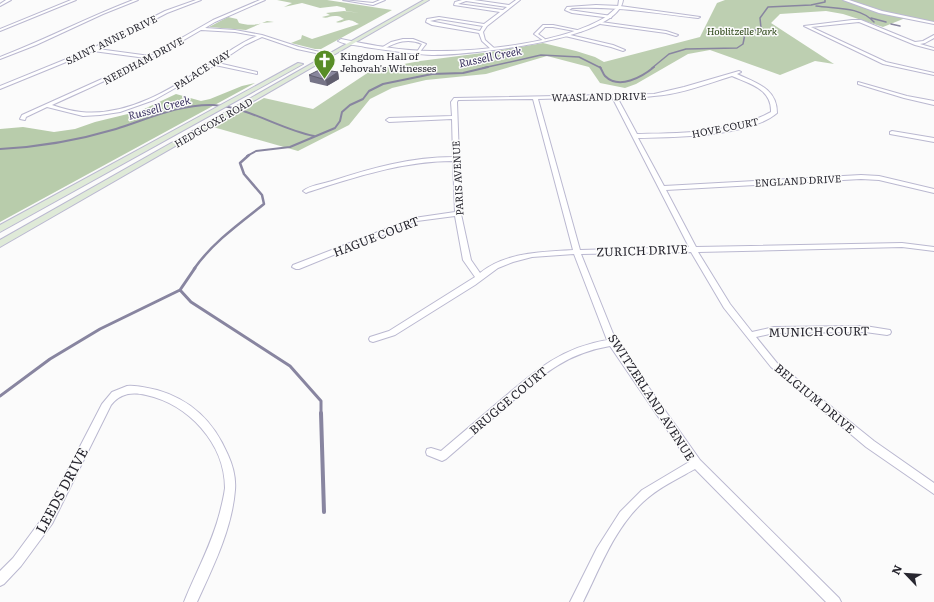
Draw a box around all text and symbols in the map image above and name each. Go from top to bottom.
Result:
street label: SAINT ANNE DRIVE [63,10,159,68]
park label: Hoblitzelle Park [707,23,778,38]
street label: NEEDHAM DRIVE [100,32,186,88]
water label: Russell Creek [457,42,523,70]
street label: PALACE WAY [171,45,233,93]
church icon: Kingdom Hall of Jehovah's Witnesses [311,48,337,81]
place label: Kingdom Hall of Jehovah's Witnesses [340,48,437,75]
street label: WAASLAND DRIVE [551,88,647,104]
water label: Russell Creek [126,91,192,123]
street label: HEDGCOXE ROAD [171,93,255,151]
street label: HOVE COURT [690,113,760,141]
street label: PARIS AVENUE [448,140,466,216]
street label: ENGLAND DRIVE [754,170,842,190]
street label: HAGUE COURT [330,211,422,261]
street label: ZURICH DRIVE [596,239,688,261]
street label: MUNICH COURT [768,321,870,341]
street label: SWITZERLAND AVENUE [604,330,700,464]
street label: BELGIUM DRIVE [771,359,859,437]
street label: BRUGGE COURT [465,362,551,438]
street label: LEEDS DRIVE [30,444,92,536]
north arrow [886,554,926,594]
text: N [887,562,905,577]

